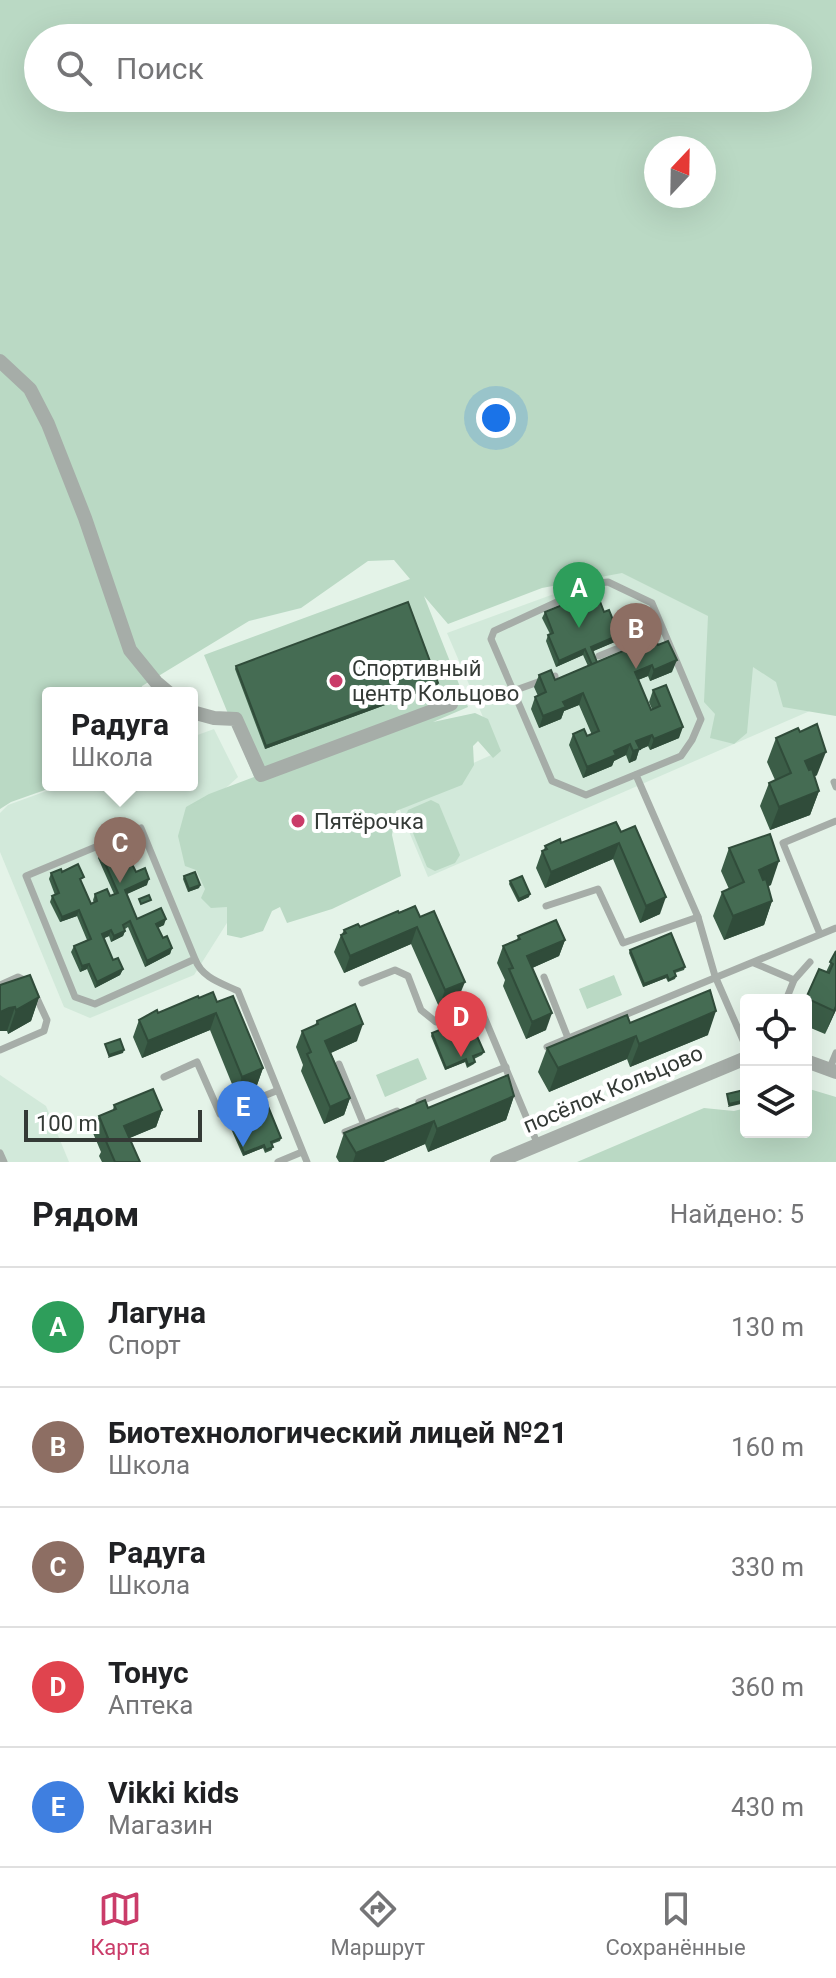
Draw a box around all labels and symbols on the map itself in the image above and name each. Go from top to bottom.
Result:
north arrow [644,136,716,208]
your location [476,398,516,438]
pin: A [553,562,605,628]
pin: B [610,603,662,669]
place label: Спортивный центр Кольцово [352,656,519,706]
marker: Спортивный центр Кольцово [327,672,345,690]
place label: Пятёрочка [314,809,424,834]
marker: Пятёрочка [289,812,307,830]
pin: C [94,817,146,883]
pin: D [435,991,487,1057]
street label: посёлок Кольцово [519,1040,707,1138]
pin: E [217,1081,269,1147]
scale bar [24,1106,202,1142]

